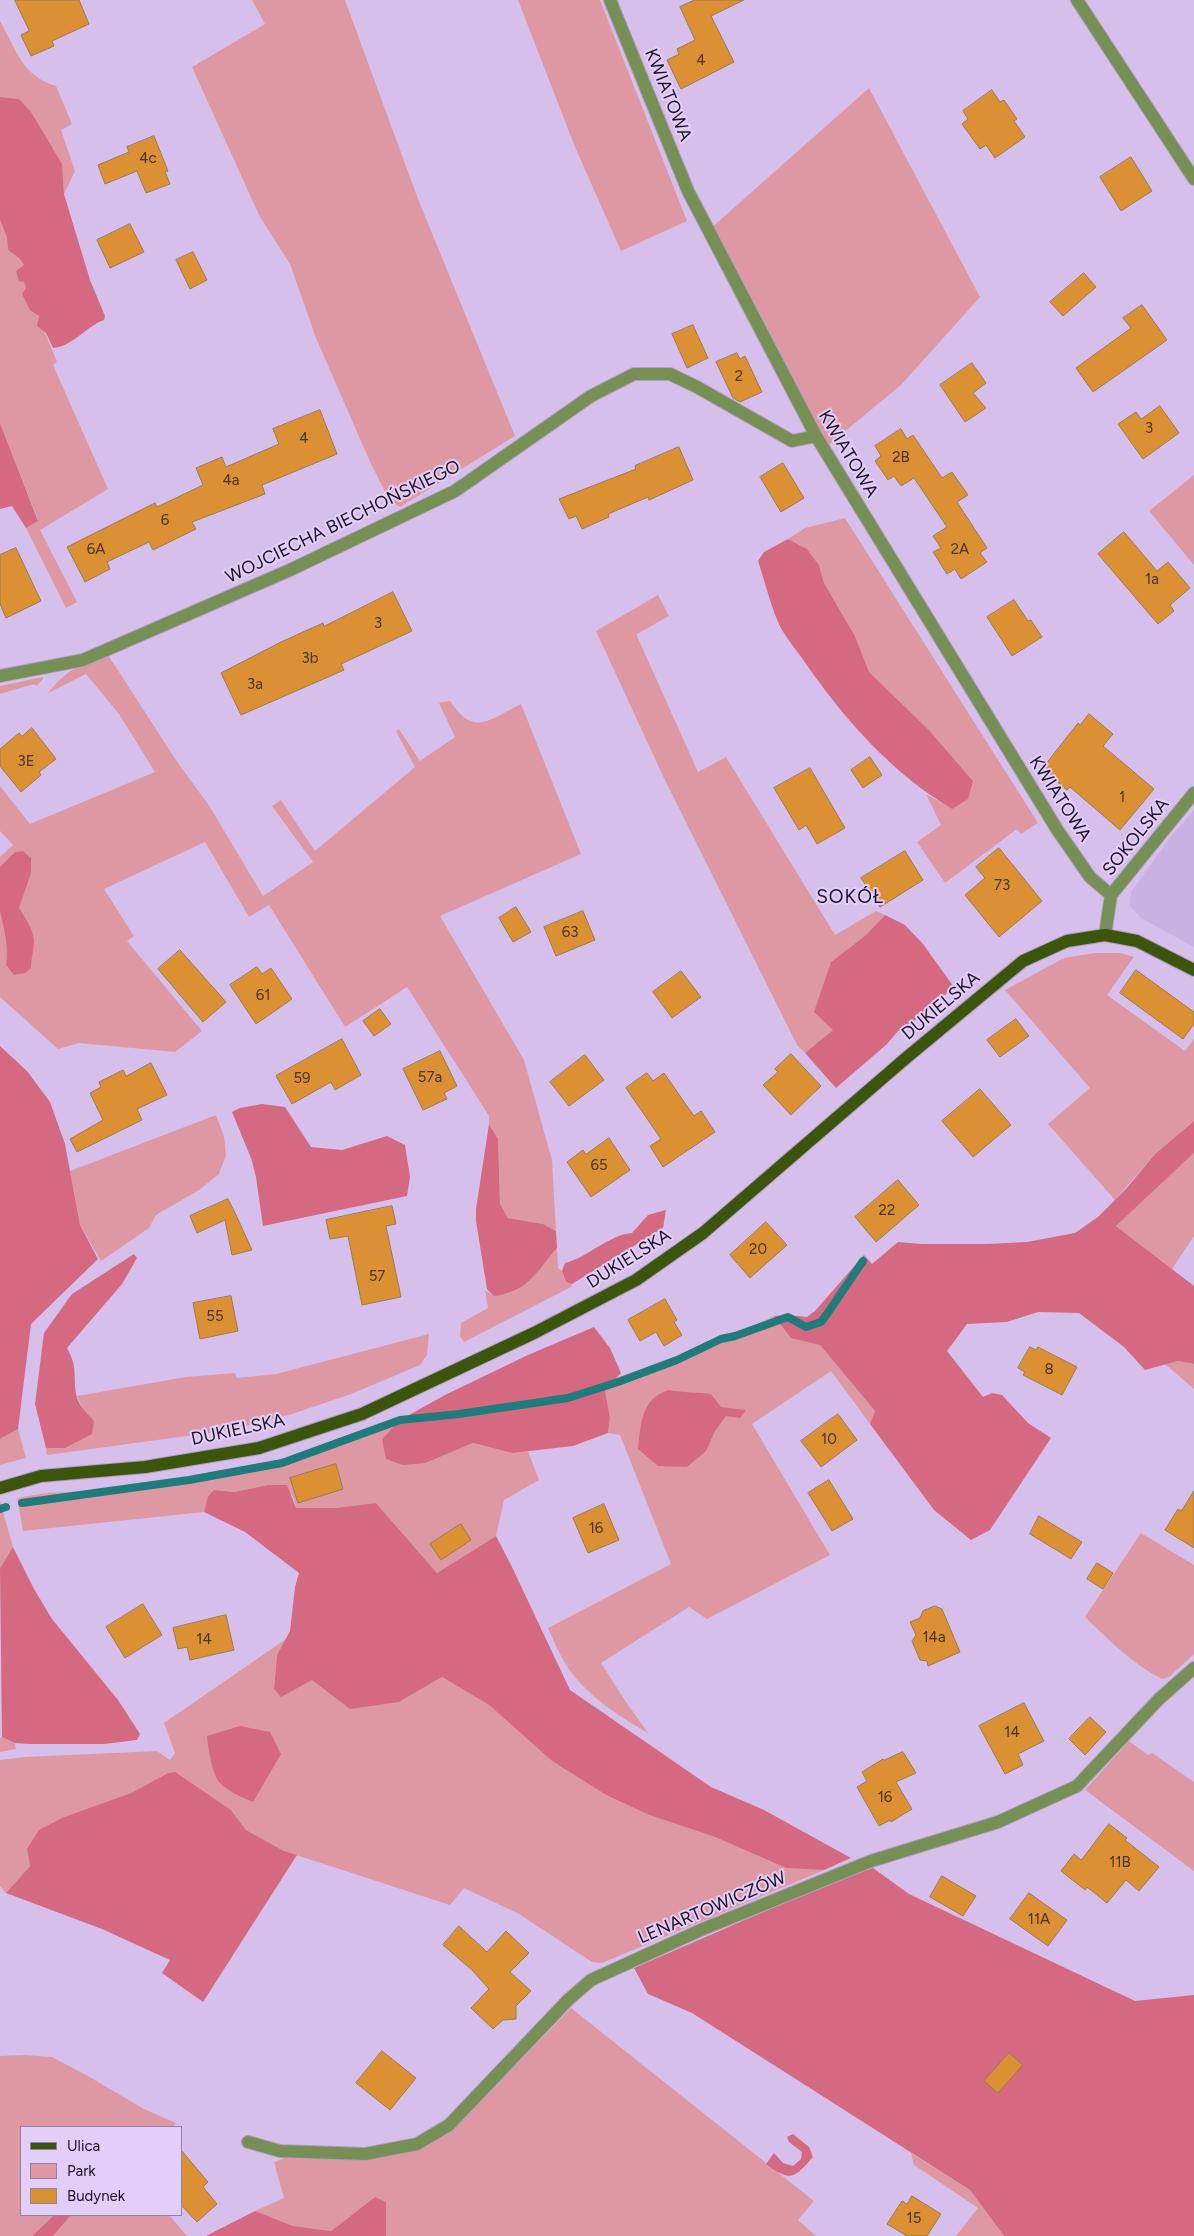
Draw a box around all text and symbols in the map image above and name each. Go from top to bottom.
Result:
street label: KWIATOWA [640,46,696,144]
house number: 4 [696,52,706,70]
house number: 4c [139,150,157,168]
house number: 2 [735,368,743,386]
street label: KWIATOWA [814,407,882,501]
house number: 3 [1145,420,1153,438]
house number: 4 [299,430,309,448]
house number: 2B [892,449,910,467]
street label: WOJCIECHA BIECHOŃSKIEGO [222,456,464,588]
house number: 4a [223,472,239,490]
house number: 6 [161,512,169,530]
house number: 6A [87,541,105,559]
house number: 2A [951,541,969,559]
house number: 1a [1145,571,1159,589]
house number: 3 [374,615,382,633]
house number: 3b [302,650,318,668]
house number: 3a [247,676,263,694]
street label: KWIATOWA [1024,752,1096,846]
house number: 3E [17,753,35,771]
house number: 1 [1119,789,1125,807]
street label: SOKOLSKA [1098,794,1174,880]
house number: 73 [994,877,1010,895]
district label: SOKÓŁ [816,886,884,908]
house number: 63 [562,924,578,942]
street label: DUKIELSKA [898,967,984,1045]
house number: 61 [256,987,270,1005]
house number: 57a [418,1069,442,1087]
house number: 59 [293,1070,311,1088]
house number: 65 [590,1157,608,1175]
house number: 22 [879,1202,895,1220]
street label: DUKIELSKA [583,1225,675,1293]
house number: 20 [749,1241,767,1259]
house number: 57 [369,1268,385,1286]
house number: 55 [206,1308,224,1326]
house number: 8 [1044,1361,1054,1379]
street label: DUKIELSKA [189,1410,287,1450]
house number: 10 [821,1431,837,1449]
house number: 16 [589,1520,603,1538]
house number: 14a [922,1629,946,1647]
house number: 14 [196,1631,212,1649]
house number: 14 [1004,1724,1020,1742]
house number: 16 [878,1789,892,1807]
house number: 11B [1109,1854,1131,1872]
street label: LENARTOWICZÓW [635,1867,789,1949]
house number: 11A [1028,1911,1050,1929]
legend [20,2126,182,2216]
text: Ulica [67,2137,100,2155]
text: Park [67,2162,96,2180]
text: Budynek [67,2187,125,2205]
house number: 15 [907,2210,921,2228]

